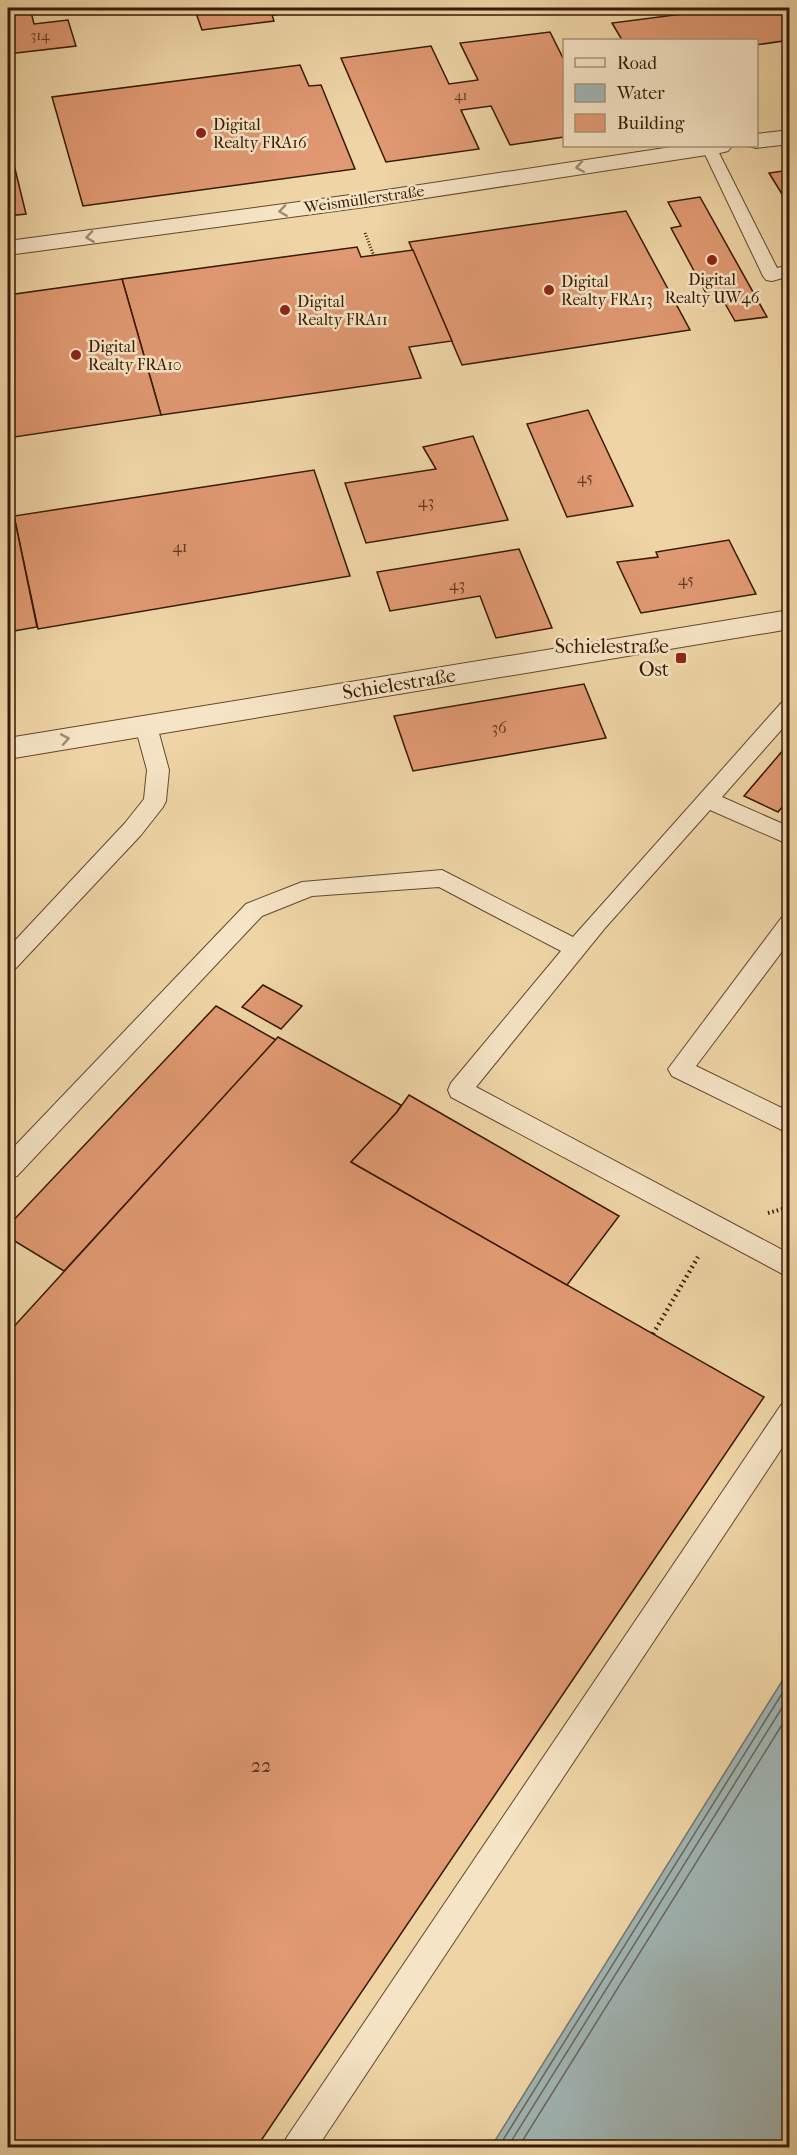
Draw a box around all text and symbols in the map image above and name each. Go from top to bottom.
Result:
house number: 314 [30,27,50,44]
legend [563,39,758,147]
text: Road [617,53,657,74]
text: Water [616,83,665,104]
house number: 41 [454,87,468,104]
text: Building [617,113,685,134]
place label: Digital Realty FRA16 [213,115,307,152]
marker: Digital Realty FRA16 [194,126,208,140]
one-way arrow [575,160,584,172]
street label: Weismüllerstraße [302,181,425,217]
one-way arrow [278,204,287,216]
one-way arrow [85,230,94,242]
marker: Digital Realty UW46 [705,253,719,267]
place label: Digital Realty UW46 [665,270,760,307]
place label: Digital Realty FRA13 [561,272,653,309]
marker: Digital Realty FRA13 [542,283,556,297]
place label: Digital Realty FRA11 [297,292,388,329]
marker: Digital Realty FRA11 [278,303,292,317]
place label: Digital Realty FRA10 [88,337,182,374]
marker: Digital Realty FRA10 [69,348,83,362]
house number: 45 [577,468,593,487]
house number: 43 [418,492,434,511]
house number: 41 [172,537,188,556]
house number: 45 [678,570,694,589]
house number: 43 [449,575,465,594]
place label: Schielestraße Ost [555,635,669,681]
marker: Schielestraße Ost [674,651,688,665]
street label: Schielestraße [341,664,457,704]
house number: 36 [491,718,507,737]
one-way arrow [61,734,70,746]
house number: 22 [251,1754,271,1777]

